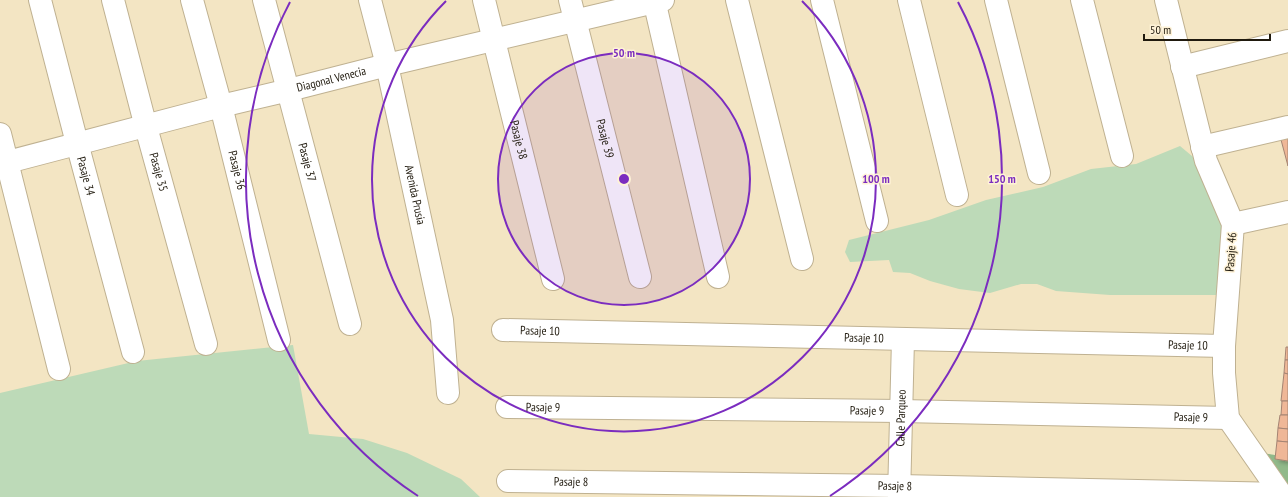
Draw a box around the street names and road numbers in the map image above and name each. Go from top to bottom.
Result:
street label: Diagonal Venecia [295,63,368,95]
street label: Pasaje 39 [593,117,618,160]
street label: Pasaje 38 [507,119,531,161]
street label: Pasaje 37 [295,141,320,183]
street label: Pasaje 36 [225,149,249,191]
street label: Pasaje 35 [146,151,171,193]
street label: Pasaje 34 [74,155,99,198]
street label: Avenida Prusia [402,164,429,226]
street label: Pasaje 46 [1222,232,1239,272]
street label: Pasaje 10 [520,322,560,338]
street label: Pasaje 10 [844,330,884,345]
street label: Pasaje 10 [1168,337,1208,353]
street label: Calle Parqueo [892,389,909,447]
street label: Pasaje 9 [526,399,560,415]
street label: Pasaje 9 [850,402,884,418]
street label: Pasaje 9 [1174,409,1208,425]
street label: Pasaje 8 [554,474,588,489]
street label: Pasaje 8 [878,478,912,493]

